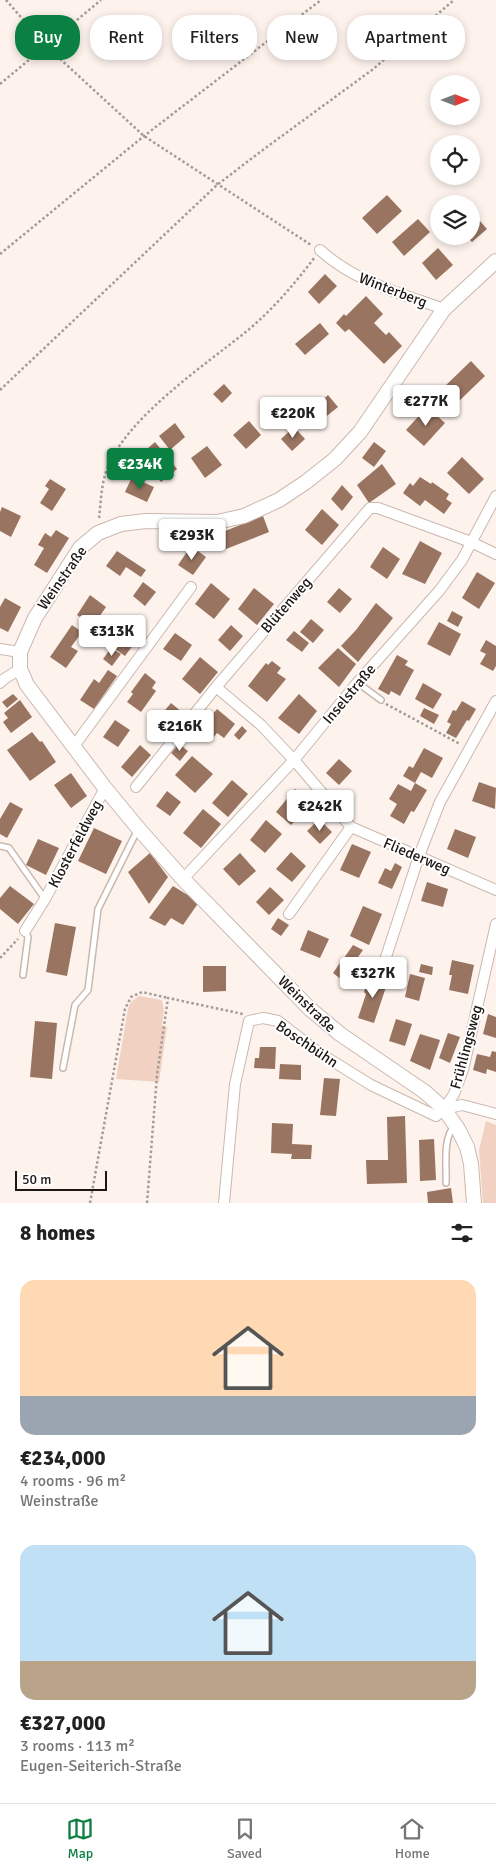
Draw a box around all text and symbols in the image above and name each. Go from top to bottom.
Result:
chip: Buy [15,15,80,60]
chip: Rent [90,15,162,60]
chip: Filters [172,15,257,60]
chip: New [267,15,337,60]
chip: Apartment [347,15,465,60]
north arrow [430,75,480,125]
map controls [430,75,480,245]
button: locate [430,135,480,185]
button: layers [430,195,480,245]
street label: Winterberg [356,269,430,311]
pin: €277K [391,384,461,427]
text: €277K [404,391,448,411]
pin: €220K [258,396,328,439]
text: €220K [271,403,315,423]
pin: €234K [105,448,175,490]
text: €234K [118,454,162,474]
pin: €293K [157,518,227,561]
text: €293K [170,525,214,545]
street label: Weinstraße [33,543,91,613]
street label: Blütenweg [257,573,315,637]
pin: €313K [77,614,147,657]
text: €313K [90,621,134,641]
street label: Inselstraße [319,660,379,728]
pin: €216K [145,710,215,752]
text: €216K [158,716,202,736]
pin: €242K [285,790,355,832]
text: €242K [298,796,342,816]
street label: Klosterfeldweg [44,797,106,891]
street label: Fliederweg [381,834,453,878]
pin: €327K [338,956,408,999]
text: €327K [351,963,395,983]
street label: Weinstraße [274,972,340,1036]
street label: Frühlingsweg [446,1003,486,1091]
street label: Boschbühn [272,1017,342,1071]
scale bar [15,1168,108,1191]
text: 50 m [22,1171,51,1188]
icon: filters [448,1219,476,1247]
text: 8 homes [20,1220,95,1246]
icon: home [203,1313,293,1403]
text: €234,000 [20,1445,106,1471]
text: 4 rooms · 96 m² [20,1471,126,1491]
text: Weinstraße [20,1491,99,1511]
icon: home [203,1578,293,1668]
text: €327,000 [20,1710,106,1736]
text: 3 rooms · 113 m² [20,1736,135,1756]
text: Eugen-Seiterich-Straße [20,1756,182,1776]
tab: Map [66,1815,94,1862]
tab: Saved [227,1815,262,1862]
tab: Home [395,1815,430,1862]

